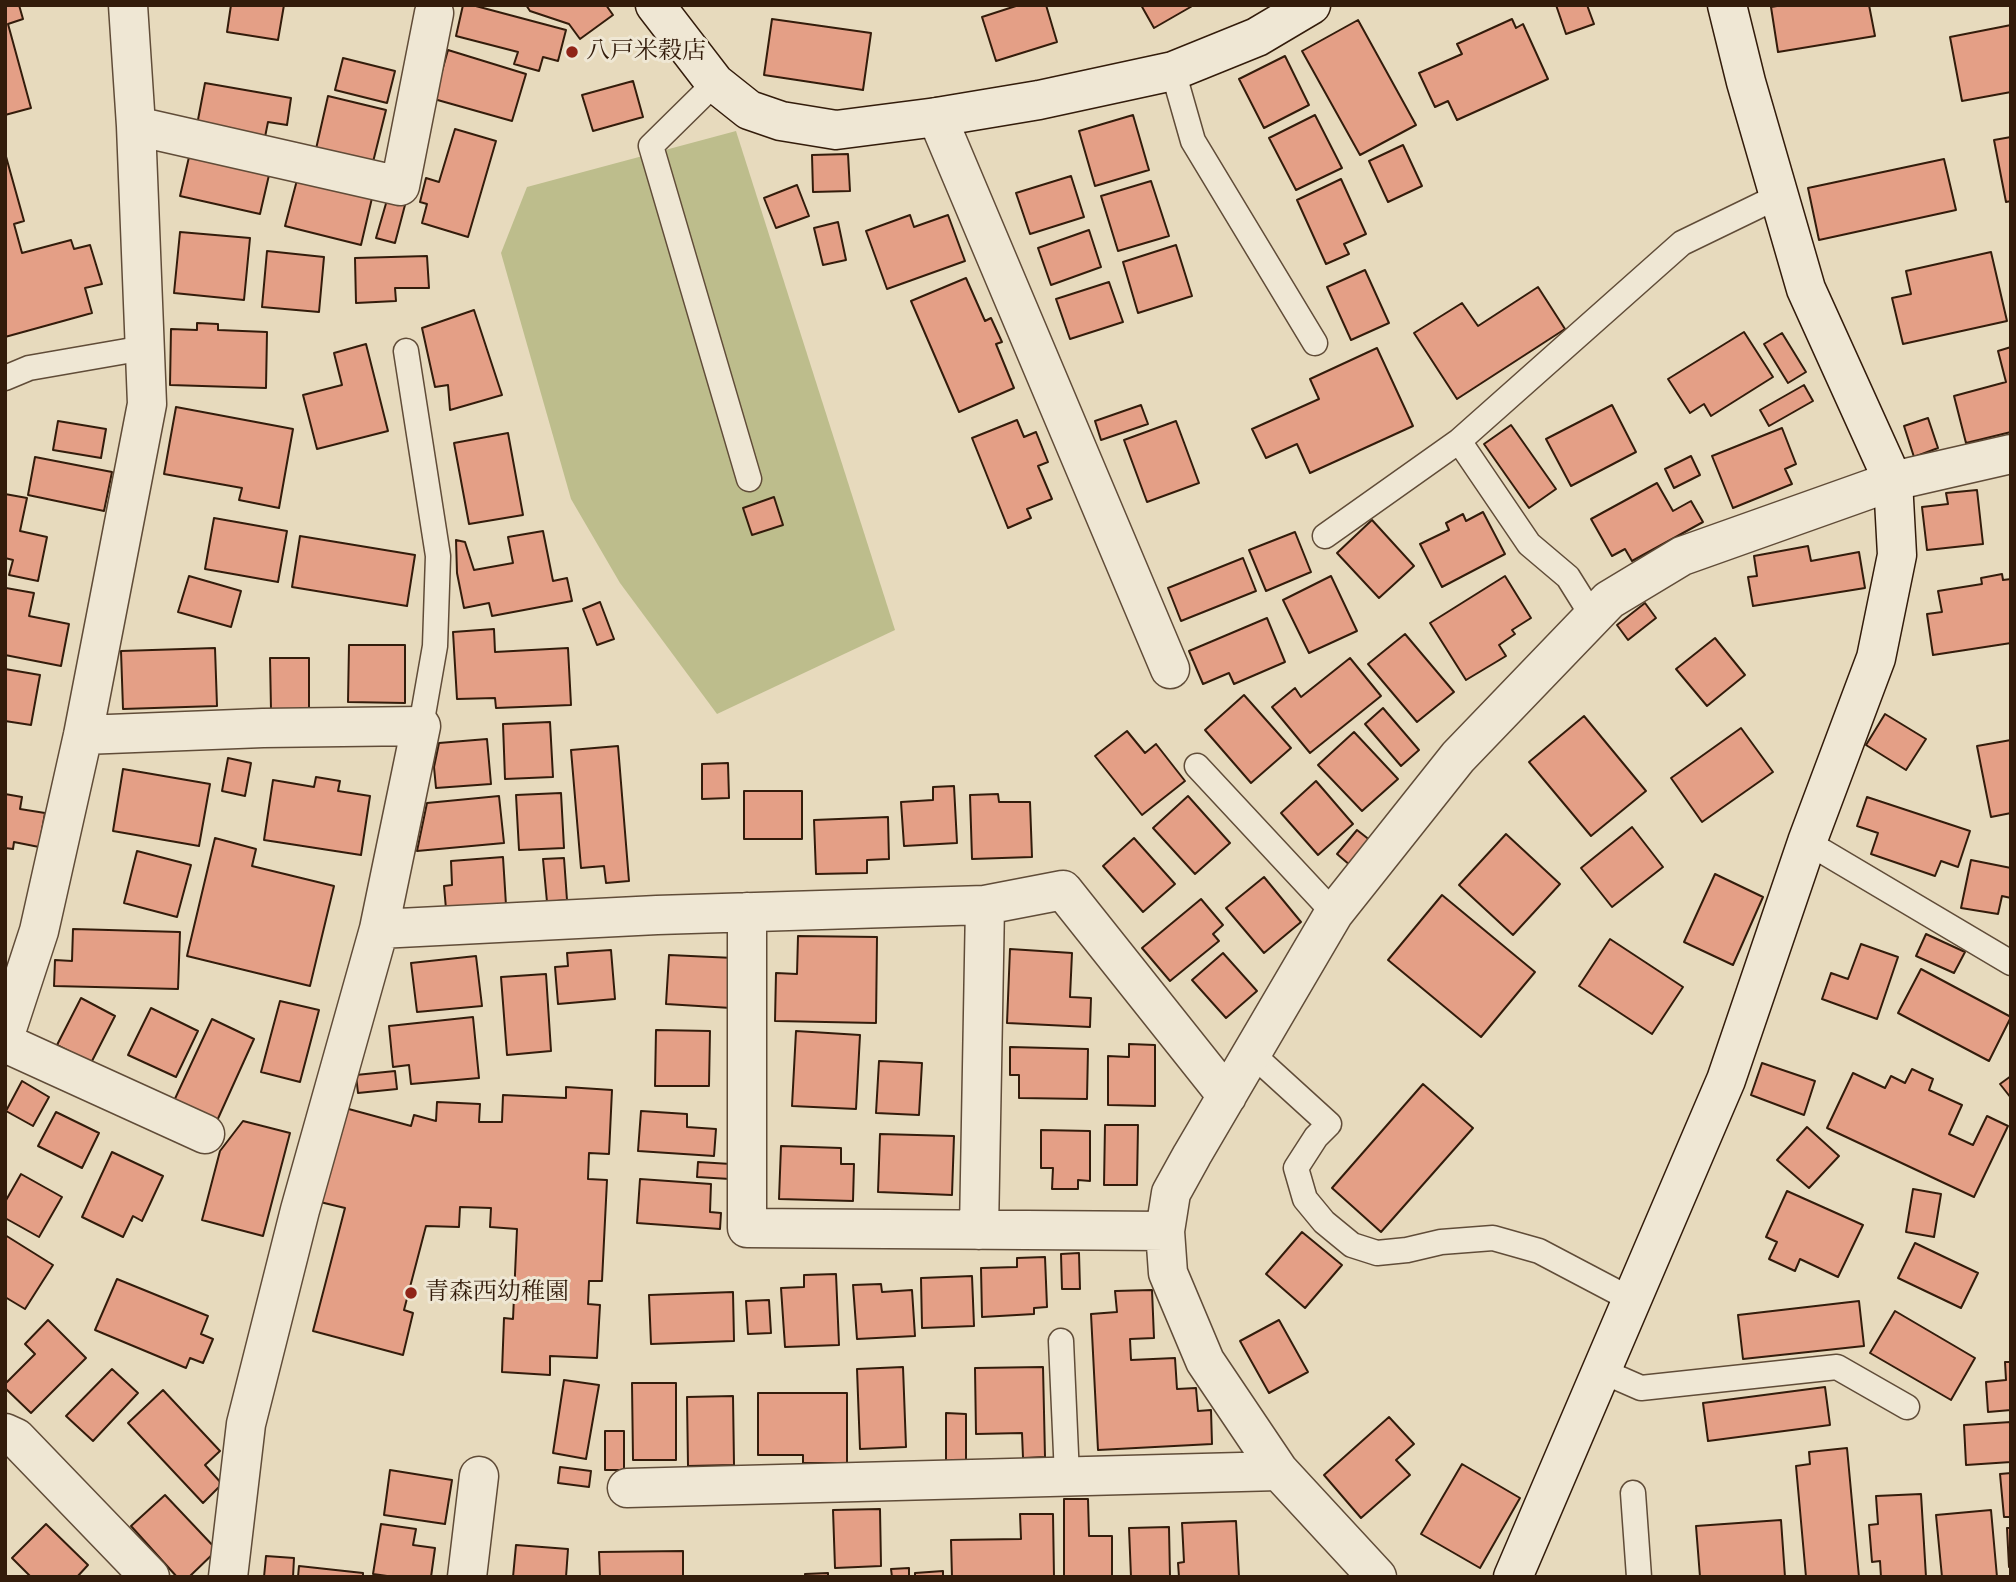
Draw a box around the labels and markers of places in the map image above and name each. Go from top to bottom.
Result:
place label: 八戸米穀店 [586,38,706,66]
marker: 八戸米穀店 [564,44,580,60]
place label: 青森西幼稚園 [425,1279,569,1307]
marker: 青森西幼稚園 [403,1285,419,1301]

